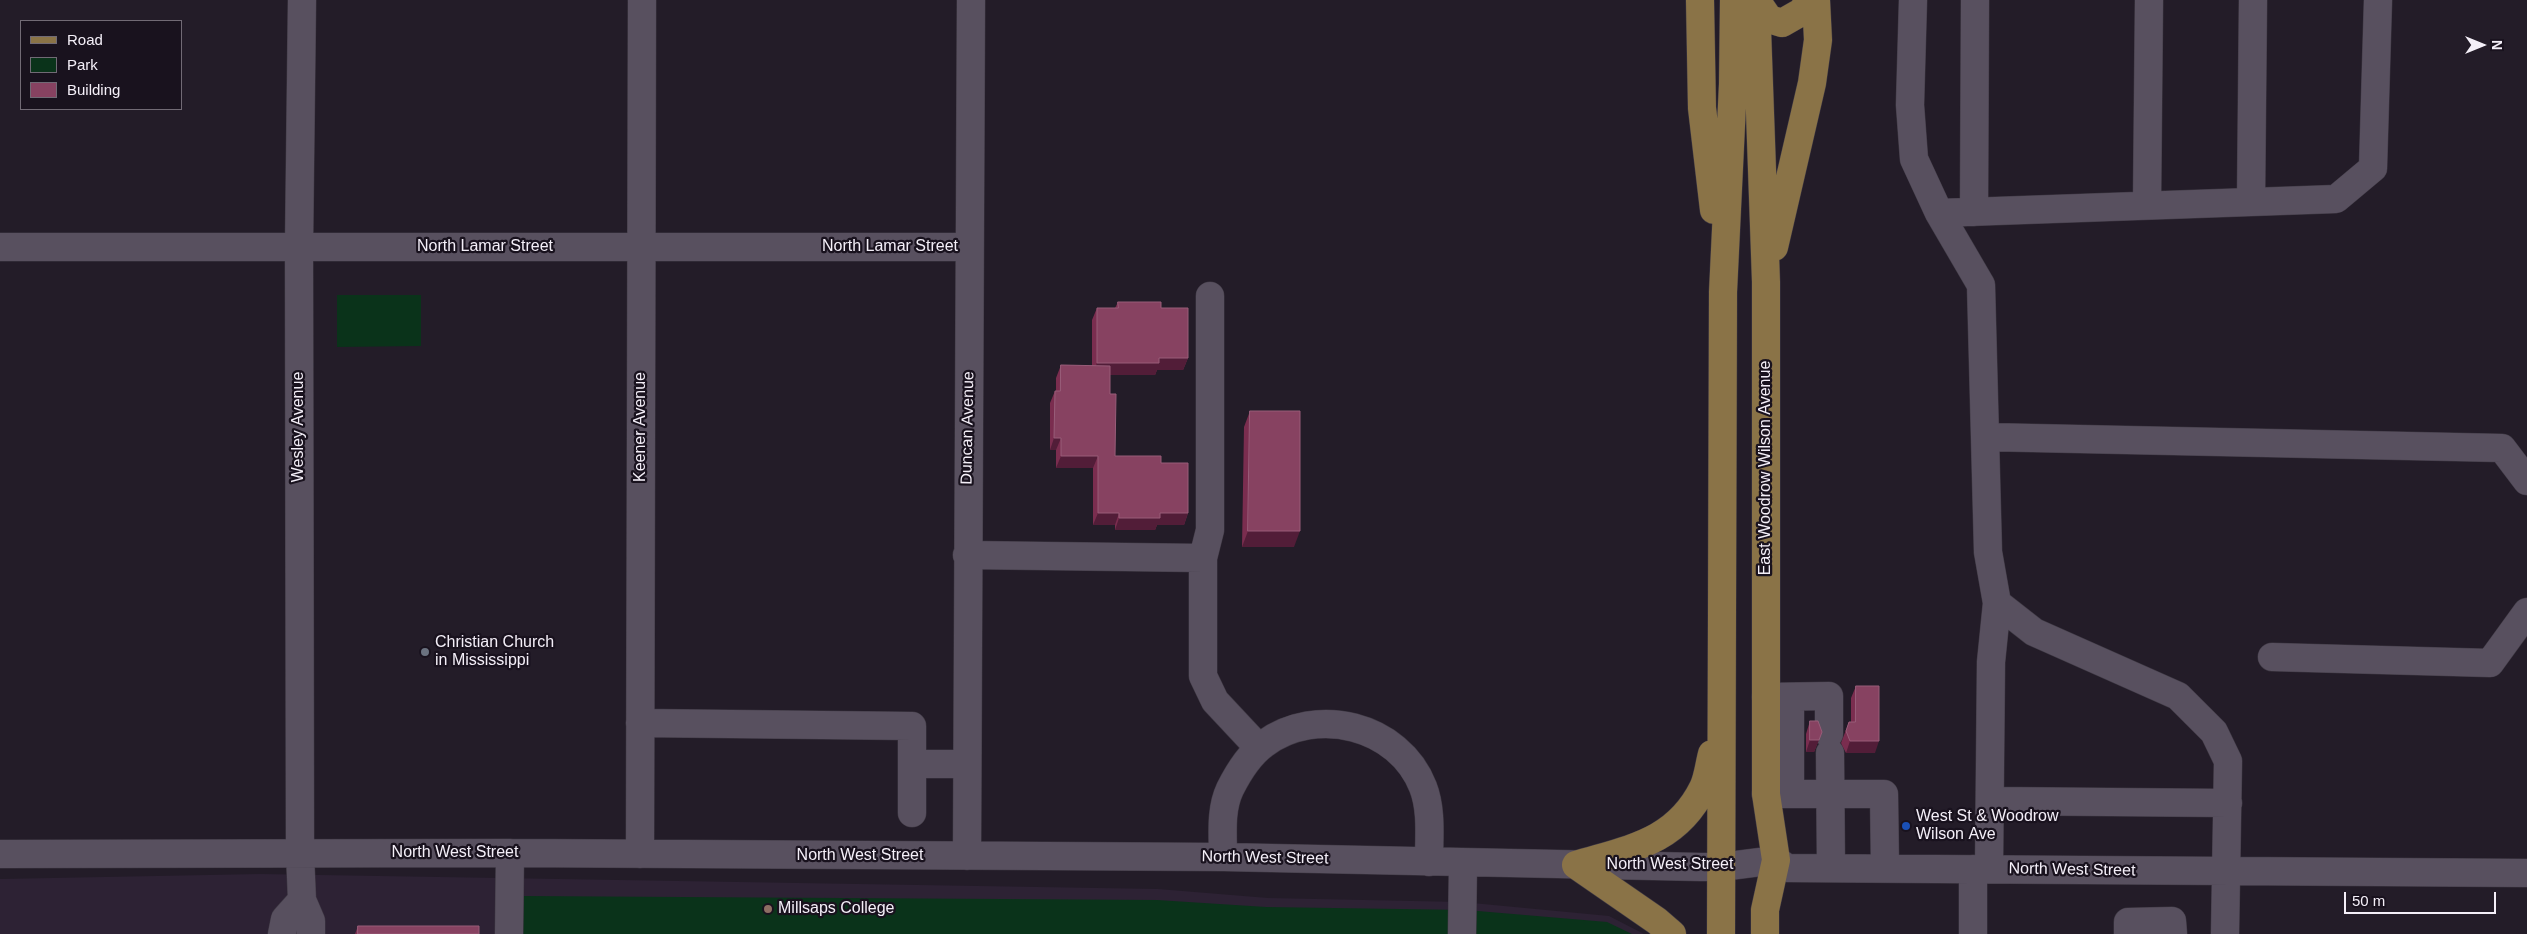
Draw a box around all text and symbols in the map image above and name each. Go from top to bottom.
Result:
legend [20,20,182,110]
north arrow [2457,20,2507,70]
text: Road [67,31,103,48]
text: N [2489,40,2505,50]
text: Park [67,56,98,73]
text: Building [67,81,120,98]
street label: North Lamar Street [417,237,553,257]
street label: North Lamar Street [822,237,958,257]
street label: East Woodrow Wilson Avenue [1756,361,1776,575]
street label: Duncan Avenue [957,371,979,485]
street label: Wesley Avenue [289,372,309,482]
street label: Keener Avenue [631,372,651,482]
place label: Christian Church in Mississippi [435,633,554,671]
marker: Christian Church in Mississippi [419,646,431,658]
place label: West St & Woodrow Wilson Ave [1916,807,2059,845]
marker: West St & Woodrow Wilson Ave [1900,820,1912,832]
street label: North West Street [392,843,518,863]
street label: North West Street [797,846,923,866]
street label: North West Street [1201,847,1329,869]
street label: North West Street [1607,855,1733,875]
street label: North West Street [2008,859,2136,881]
scale bar [2347,882,2500,914]
text: 50 m [2352,892,2385,909]
place label: Millsaps College [778,899,894,919]
marker: Millsaps College [762,903,774,915]

